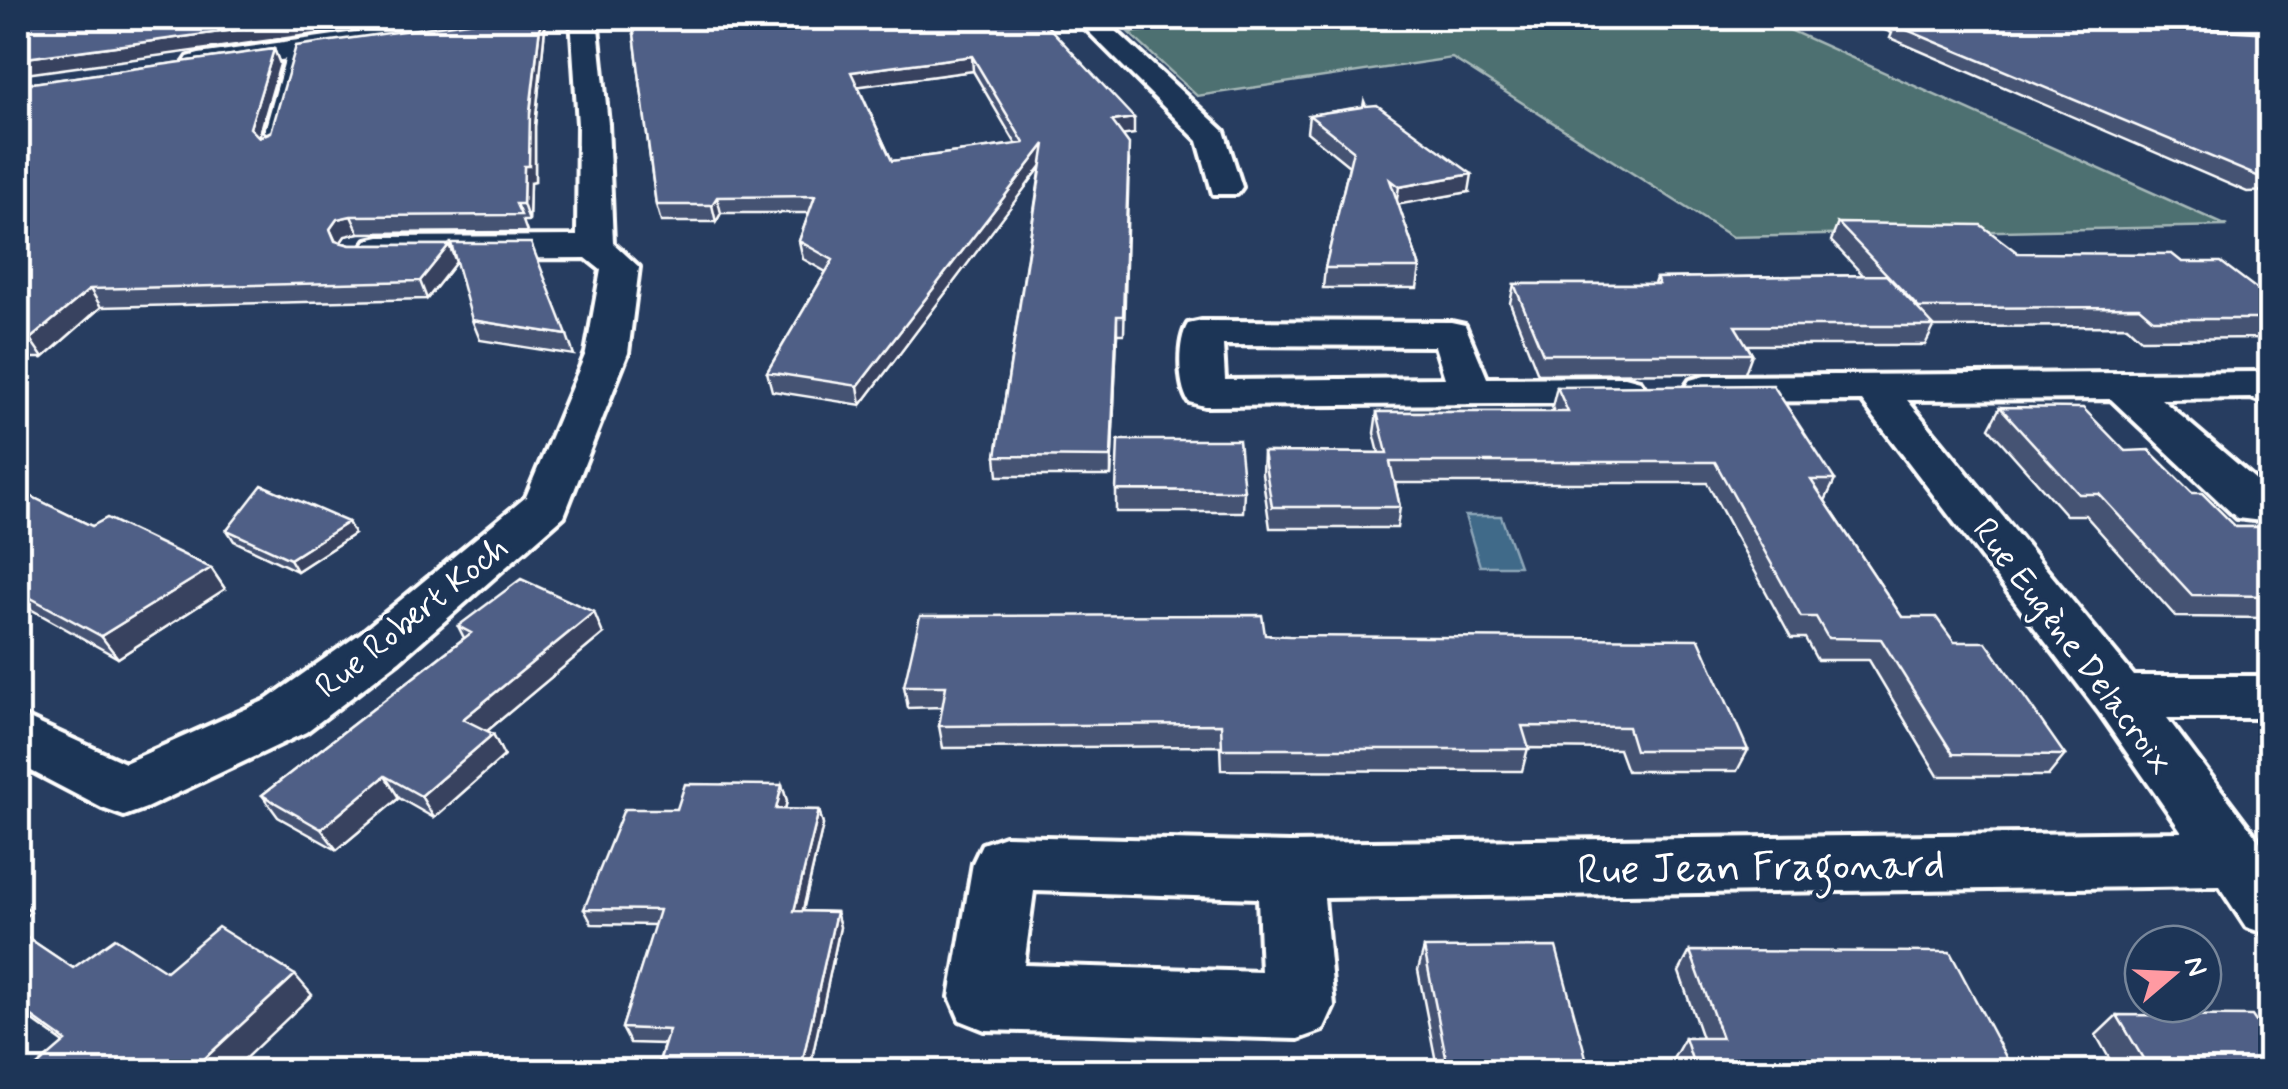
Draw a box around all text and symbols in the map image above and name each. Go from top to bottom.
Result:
street label: Rue Eugène Delacroix [1961,509,2184,783]
street label: Rue Robert Koch [306,525,518,710]
street label: Rue Jean Fragonard [1577,838,1945,903]
north arrow [2123,924,2223,1024]
text: N [2174,952,2215,982]

